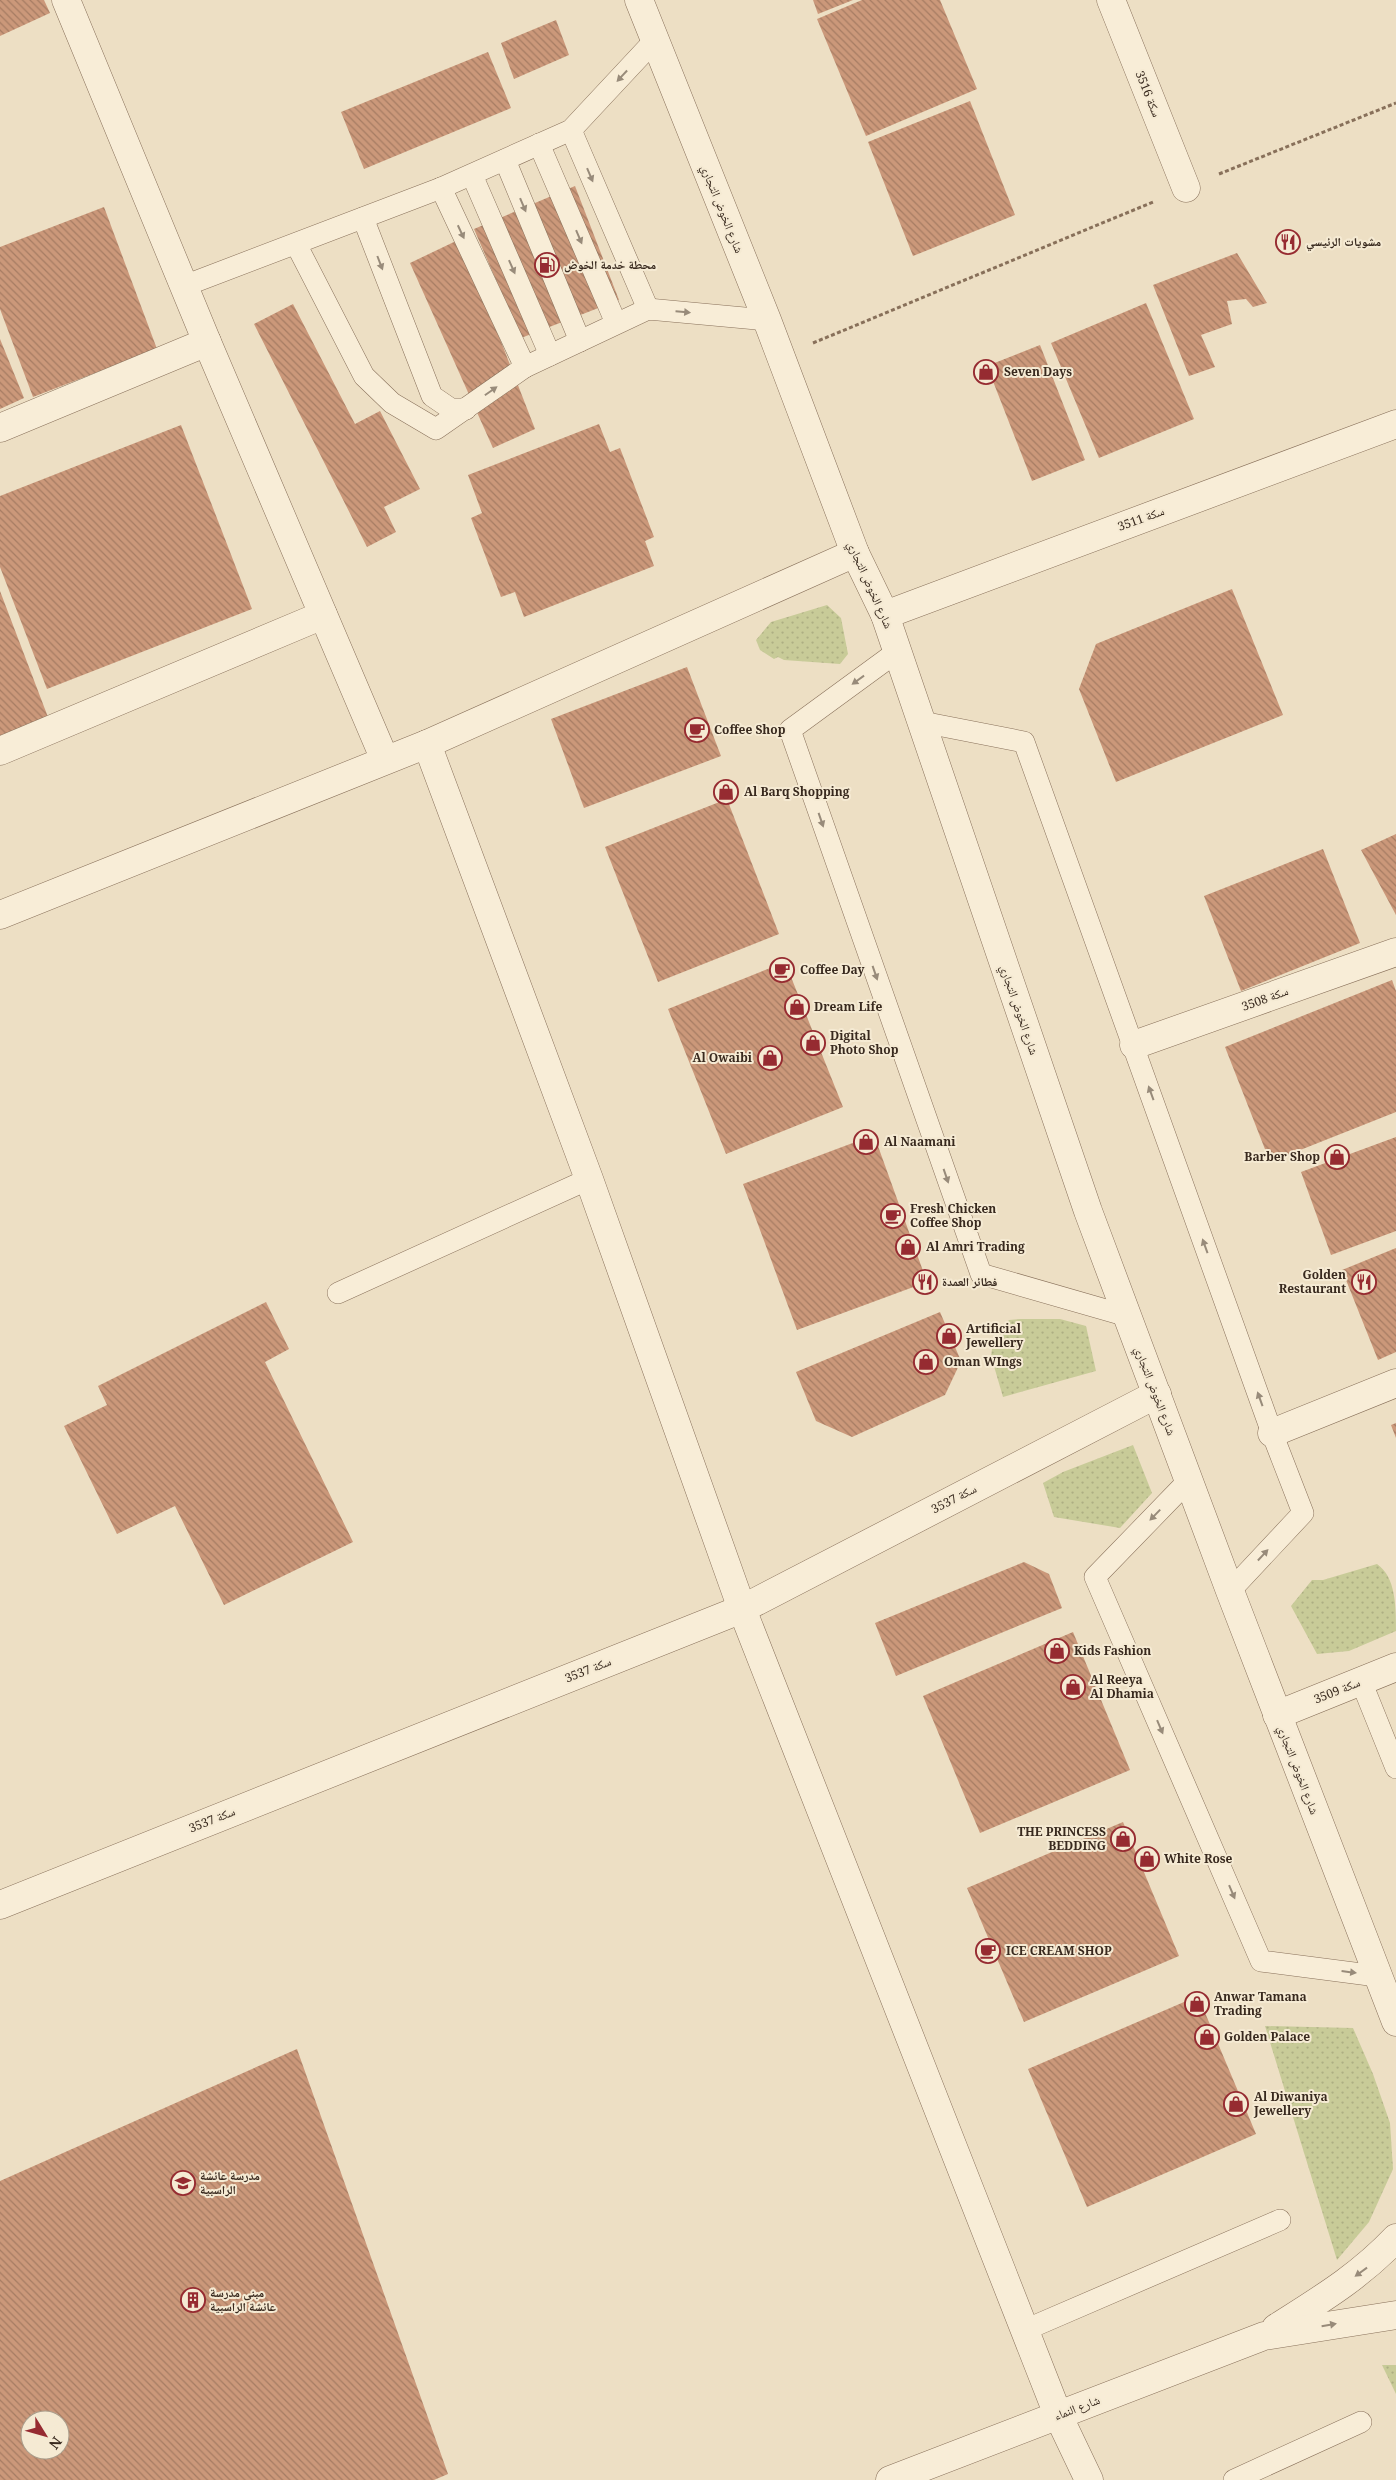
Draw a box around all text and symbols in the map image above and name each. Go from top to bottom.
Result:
street label: سكة 3516 [1131,68,1166,120]
one-way arrow [616,69,628,81]
street label: شارع الخوض التجاري [695,162,748,256]
one-way arrow [587,168,595,182]
one-way arrow [520,197,528,212]
one-way arrow [458,225,466,239]
restaurant icon: مشويات الرئيسي [1275,229,1301,255]
one-way arrow [575,230,583,244]
place label: مشويات الرئيسي [1306,233,1382,252]
fuel station icon: محطة خدمة الخوض [534,252,560,278]
one-way arrow [376,256,384,271]
place label: محطة خدمة الخوض [564,256,656,273]
one-way arrow [509,260,517,274]
one-way arrow [675,308,691,316]
shop icon: Seven Days [973,359,999,385]
place label: Seven Days [1004,363,1072,380]
one-way arrow [484,386,497,396]
street label: سكة 3511 [1115,502,1167,535]
street label: شارع الخوض التجاري [842,538,897,632]
one-way arrow [852,675,865,685]
cafe icon: Coffee Shop [684,717,710,743]
place label: Coffee Shop [714,721,786,738]
shop icon: Al Barq Shopping [713,779,739,805]
place label: Al Barq Shopping [744,783,850,800]
one-way arrow [818,812,826,827]
cafe icon: Coffee Day [769,957,795,983]
place label: Coffee Day [800,961,865,978]
street label: شارع الخوض التجاري [994,963,1043,1058]
one-way arrow [871,966,879,981]
street label: سكة 3508 [1239,982,1291,1015]
shop icon: Dream Life [784,994,810,1020]
place label: Dream Life [814,998,882,1015]
place label: Digital Photo Shop [830,1027,899,1058]
shop icon: Digital Photo Shop [800,1030,826,1056]
shop icon: Al Owaibi [757,1045,783,1071]
place label: Al Owaibi [692,1049,753,1066]
one-way arrow [1147,1085,1154,1100]
shop icon: Al Naamani [853,1129,879,1155]
place label: Al Naamani [884,1133,956,1150]
shop icon: Barber Shop [1324,1144,1350,1170]
place label: Barber Shop [1244,1148,1320,1165]
one-way arrow [943,1169,951,1184]
place label: Fresh Chicken Coffee Shop [910,1200,996,1231]
cafe icon: Fresh Chicken Coffee Shop [880,1203,906,1229]
shop icon: Al Amri Trading [895,1234,921,1260]
place label: Al Amri Trading [926,1238,1025,1255]
one-way arrow [1201,1238,1209,1253]
place label: Golden Restaurant [1279,1266,1346,1297]
restaurant icon: فطائر العمدة [912,1269,938,1295]
restaurant icon: Golden Restaurant [1351,1269,1377,1295]
place label: فطائر العمدة [942,1273,997,1290]
place label: Artificial Jewellery [965,1320,1023,1351]
shop icon: Artificial Jewellery [936,1323,962,1349]
street label: شارع الخوض التجاري [1129,1344,1180,1439]
shop icon: Oman WIngs [913,1349,939,1375]
place label: Oman WIngs [944,1353,1022,1370]
one-way arrow [1256,1391,1264,1406]
street label: سكة 3537 [928,1480,979,1517]
one-way arrow [1149,1509,1161,1521]
one-way arrow [1257,1549,1269,1561]
shop icon: Kids Fashion [1044,1638,1070,1664]
place label: Kids Fashion [1074,1642,1151,1659]
street label: سكة 3537 [562,1652,614,1687]
place label: Al Reeya Al Dhamia [1090,1671,1154,1702]
street label: سكة 3509 [1311,1673,1363,1708]
shop icon: Al Reeya Al Dhamia [1060,1674,1086,1700]
one-way arrow [1156,1720,1164,1734]
street label: شارع الخوض التجاري [1272,1723,1323,1818]
street label: سكة 3537 [186,1802,238,1837]
place label: THE PRINCESS BEDDING [1017,1823,1106,1854]
shop icon: THE PRINCESS BEDDING [1110,1826,1136,1852]
shop icon: White Rose [1134,1846,1160,1872]
place label: White Rose [1164,1850,1233,1867]
one-way arrow [1228,1885,1236,1900]
cafe icon: ICE CREAM SHOP [975,1938,1001,1964]
place label: ICE CREAM SHOP [1006,1942,1112,1959]
one-way arrow [1341,1968,1357,1976]
place label: Anwar Tamana Trading [1214,1988,1307,2019]
shop icon: Anwar Tamana Trading [1184,1991,1210,2017]
shop icon: Golden Palace [1194,2024,1220,2050]
place label: Golden Palace [1224,2028,1310,2045]
place label: Al Diwaniya Jewellery [1253,2088,1328,2119]
shop icon: Al Diwaniya Jewellery [1223,2091,1249,2117]
place label: مدرسة عائشة الراسبية [200,2167,260,2198]
school or university icon: مدرسة عائشة الراسبية [170,2170,196,2196]
one-way arrow [1354,2267,1368,2277]
place label: مبنى مدرسة عائشة الراسبية [210,2284,276,2315]
building icon: مبنى مدرسة عائشة الراسبية [180,2287,206,2313]
one-way arrow [1322,2320,1338,2328]
street label: شارع النماء [1051,2391,1102,2424]
north arrow [20,2410,70,2460]
text: N [45,2433,67,2453]

